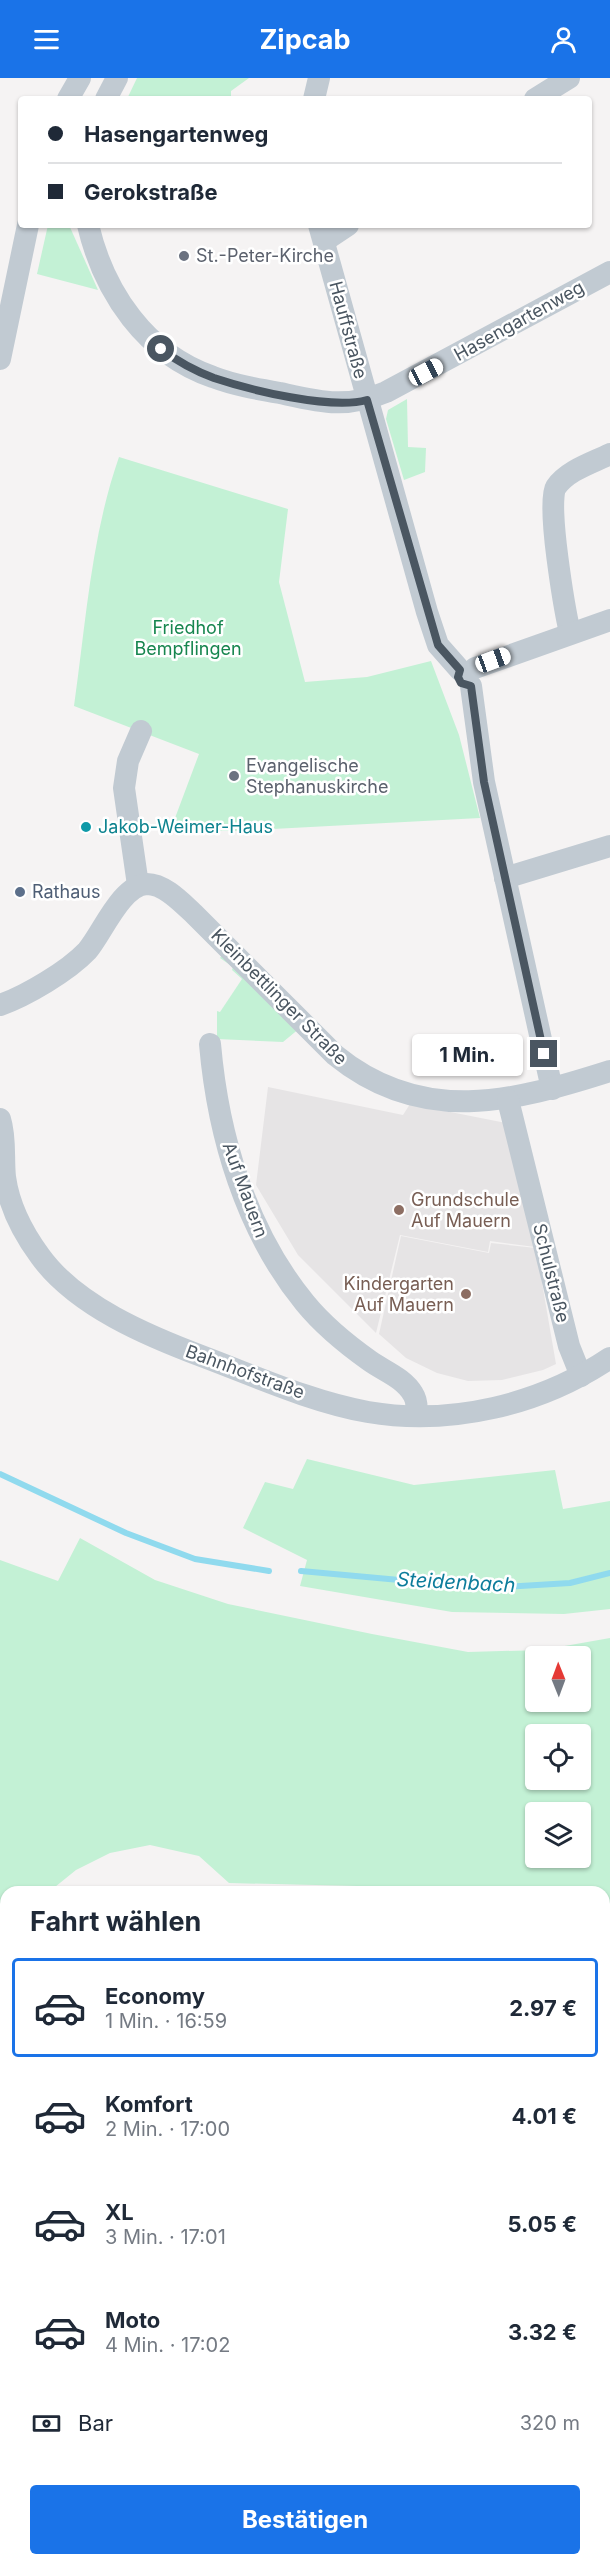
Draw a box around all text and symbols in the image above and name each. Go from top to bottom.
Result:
icon: menu [30,23,63,56]
text: Zipcab [259,23,351,56]
icon: person [547,23,580,56]
text: Hasengartenweg [84,121,268,147]
text: Gerokstraße [84,179,218,205]
place label: St.-Peter-Kirche [196,245,334,266]
marker: St.-Peter-Kirche [177,249,191,263]
street label: Hasengartenweg [450,276,587,365]
street label: Hauffstraße [325,279,372,381]
route start [147,335,174,362]
car [406,356,446,388]
park label: Friedhof Bempflingen [134,617,242,659]
car [473,645,513,675]
place label: Evangelische Stephanuskirche [246,755,388,797]
marker: Evangelische Stephanuskirche [227,769,241,783]
place label: Jakob-Weimer-Haus [98,816,273,837]
marker: Jakob-Weimer-Haus [79,820,93,834]
place label: Rathaus [32,881,100,902]
marker: Rathaus [13,885,27,899]
street label: Kleinbettlinger Straße [207,924,352,1069]
callout: 1 Min. [412,1033,523,1075]
route end [530,1040,557,1067]
text: 1 Min. [439,1043,496,1067]
street label: Auf Mauern [219,1139,272,1240]
place label: Grundschule Auf Mauern [411,1189,519,1231]
marker: Grundschule Auf Mauern [392,1203,406,1217]
street label: Schulstraße [529,1221,574,1325]
place label: Kindergarten Auf Mauern [344,1273,454,1315]
marker: Kindergarten Auf Mauern [459,1287,473,1301]
street label: Bahnhofstraße [183,1340,307,1403]
water label: Steidenbach [396,1567,516,1597]
north arrow [525,1646,591,1712]
map controls [525,1646,591,1868]
button: locate [525,1724,591,1790]
button: layers [525,1802,591,1868]
text: Fahrt wählen [30,1905,201,1938]
icon: car [33,1981,87,2035]
text: Economy [105,1983,205,2009]
text: 2.97 € [509,1995,577,2021]
text: 1 Min. · 16:59 [105,2009,227,2033]
icon: car [33,2089,87,2143]
text: Komfort [105,2091,193,2117]
text: 4.01 € [512,2103,577,2129]
text: 2 Min. · 17:00 [105,2117,230,2141]
icon: car [33,2197,87,2251]
text: XL [105,2199,134,2225]
text: 5.05 € [508,2211,577,2237]
text: 3 Min. · 17:01 [105,2225,226,2249]
icon: car [33,2305,87,2359]
text: Moto [105,2307,160,2333]
text: 3.32 € [508,2319,577,2345]
text: 4 Min. · 17:02 [105,2333,230,2357]
icon: cash [30,2407,63,2440]
text: Bar [78,2410,113,2436]
text: 320 m [520,2411,580,2435]
button: Bestätigen [30,2485,580,2554]

